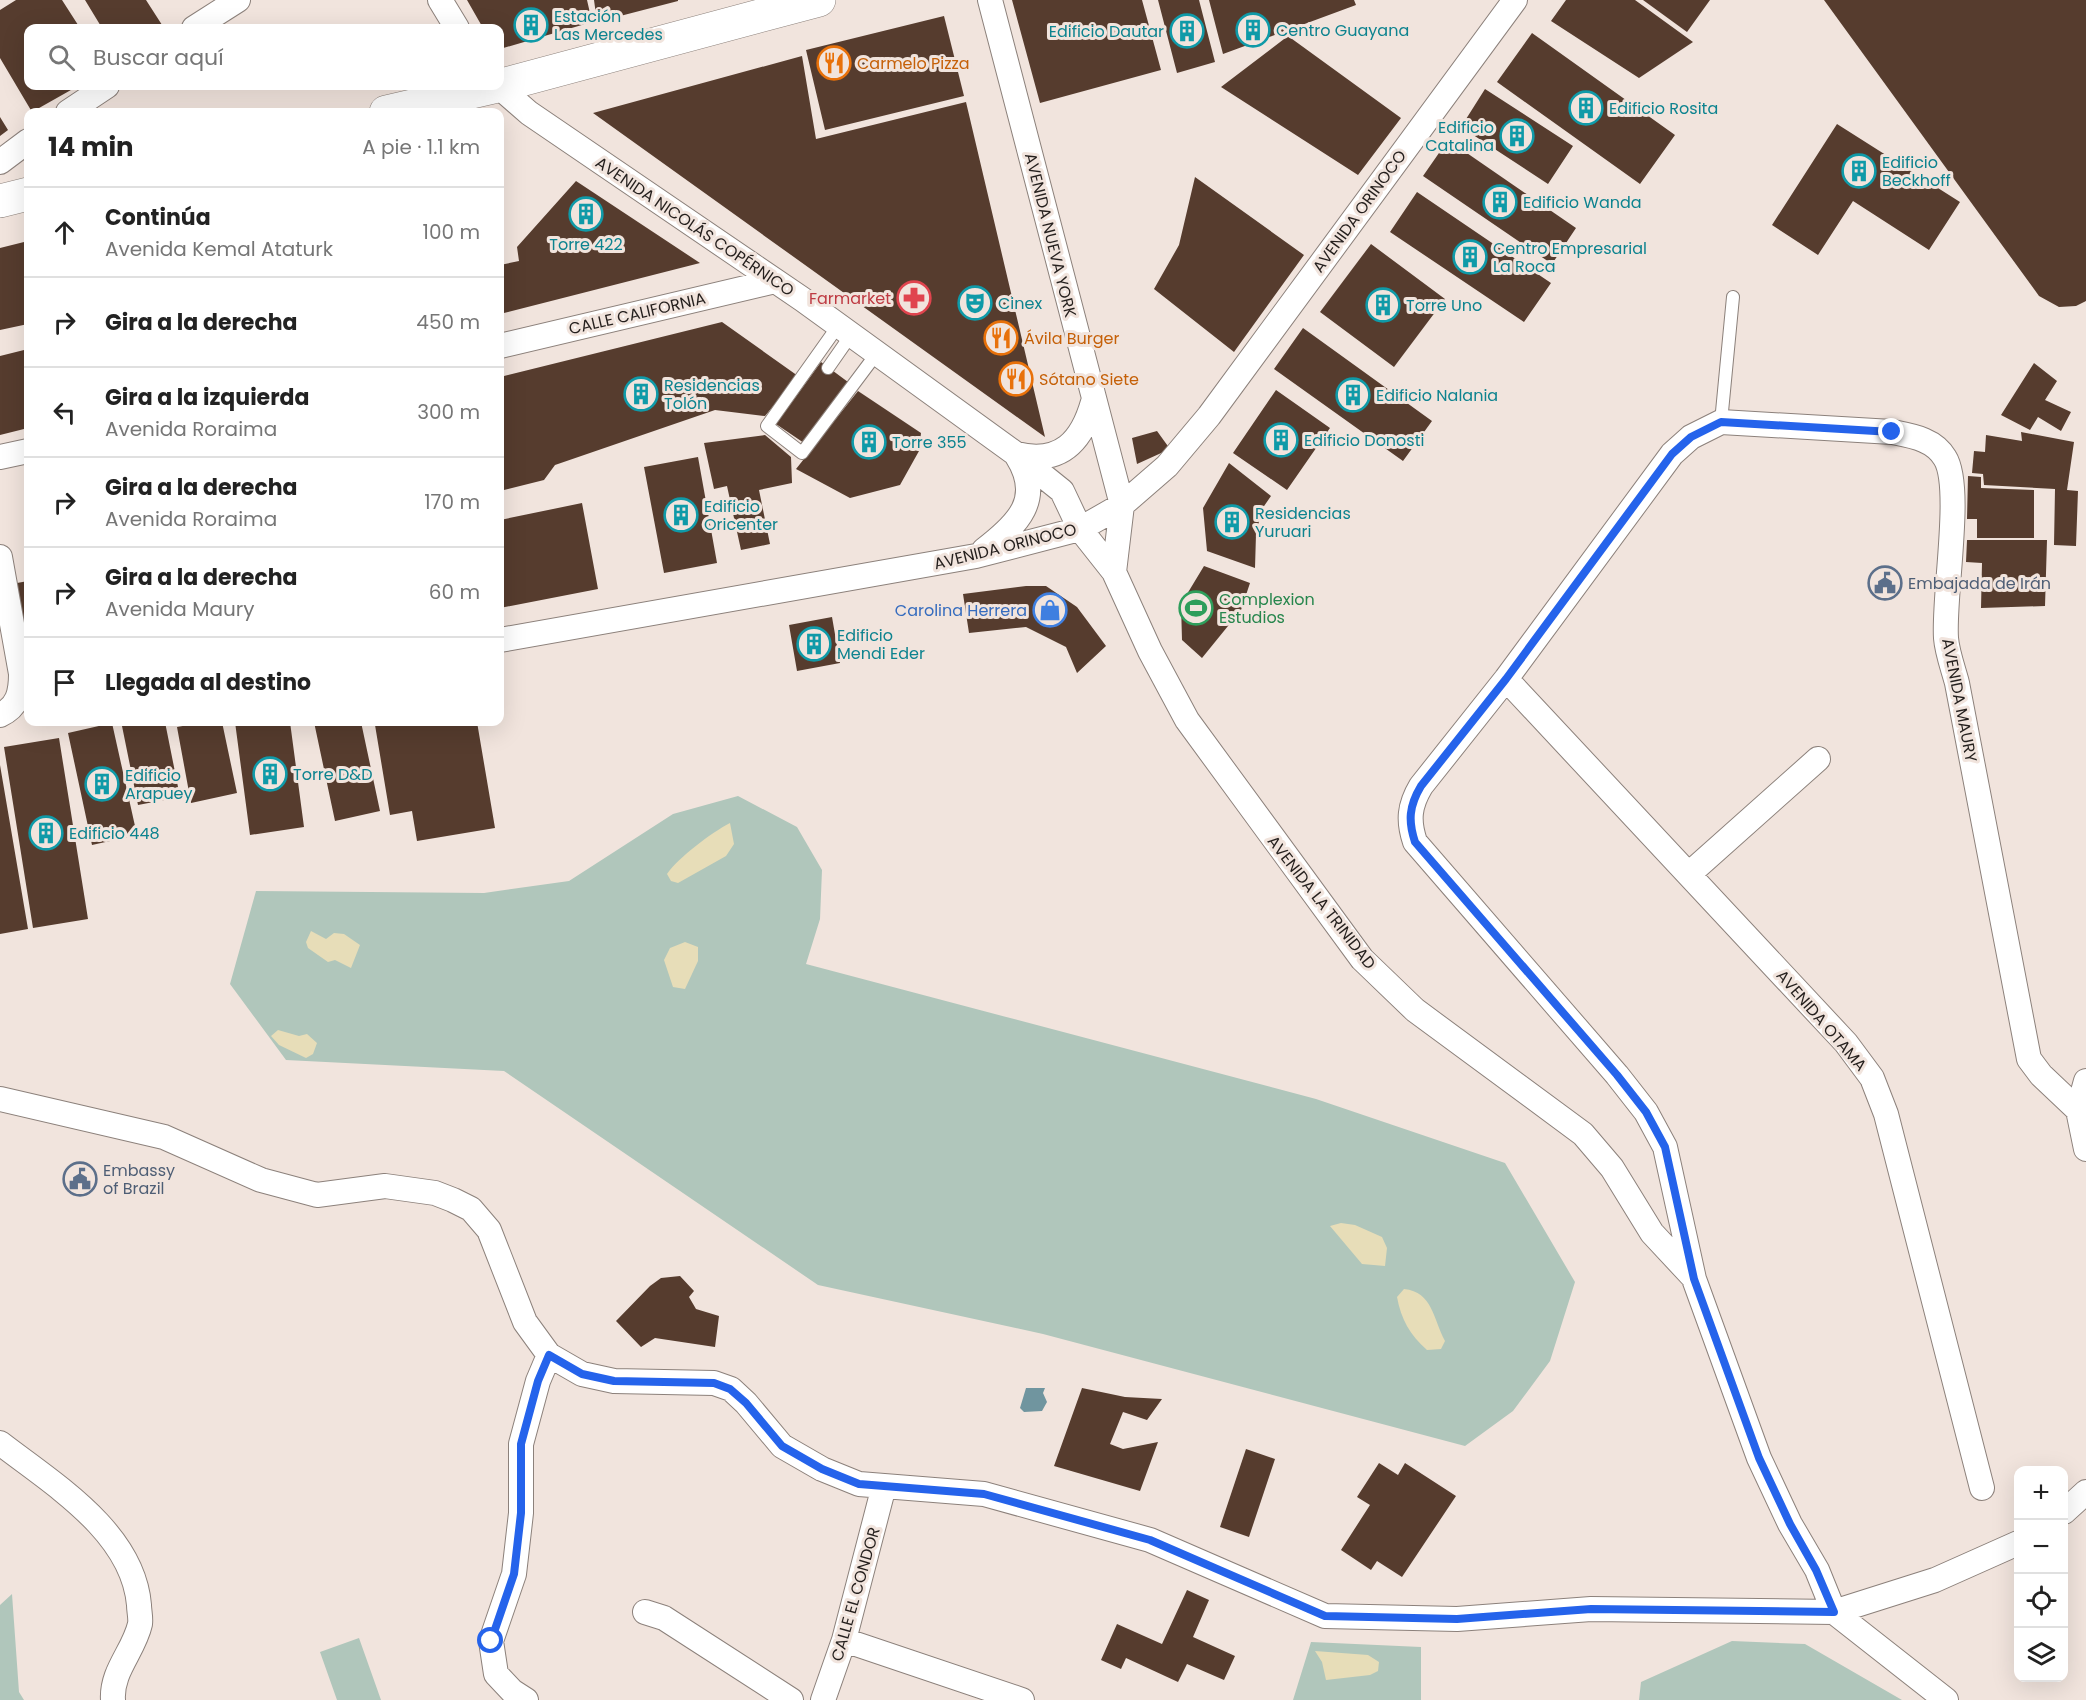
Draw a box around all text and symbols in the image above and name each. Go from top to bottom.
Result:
place label: Estación Las Mercedes [554,5,663,46]
building icon: Estación Las Mercedes [513,7,549,43]
building icon: Centro Guayana [1235,12,1271,48]
building icon: Edificio Dautar [1169,13,1205,49]
place label: Centro Guayana [1276,19,1409,42]
place label: Edificio Dautar [1049,20,1164,43]
search box [24,24,504,90]
icon: search [45,41,78,74]
text: Buscar aquí [93,42,224,73]
restaurant icon: Carmelo Pizza [816,45,852,81]
place label: Carmelo Pizza [857,52,970,75]
building icon: Edificio Rosita [1568,90,1604,126]
place label: Edificio Rosita [1609,97,1718,120]
place label: Edificio Catalina [1425,116,1494,157]
building icon: Edificio Catalina [1499,118,1535,154]
text: 14 min [48,129,134,165]
text: A pie · 1.1 km [362,133,480,161]
street label: AVENIDA ORINOCO [1307,145,1412,277]
street label: AVENIDA NUEVA YORK [1019,150,1082,320]
street label: AVENIDA NICOLÁS COPÉRNICO [591,151,799,302]
place label: Edificio Beckhoff [1882,151,1951,192]
building icon: Edificio Beckhoff [1841,153,1877,189]
building icon: Edificio Wanda [1482,184,1518,220]
place label: Edificio Wanda [1523,191,1642,214]
building icon: Torre 422 [568,196,604,232]
text: Continúa [105,202,211,233]
icon: ahead [48,216,81,249]
text: 100 m [423,218,480,246]
place label: Torre 422 [549,233,623,256]
text: Avenida Kemal Ataturk [105,235,333,263]
place label: Centro Empresarial La Roca [1493,237,1647,278]
building icon: Centro Empresarial La Roca [1452,239,1488,275]
pharmacy icon: Farmarket [896,280,932,316]
theatre icon: Cinex [957,285,993,321]
street label: CALLE CALIFORNIA [566,287,708,340]
place label: Farmarket [809,287,891,310]
building icon: Torre Uno [1365,287,1401,323]
place label: Cinex [998,292,1042,315]
place label: Torre Uno [1406,294,1482,317]
icon: right [48,306,81,339]
text: Gira a la derecha [105,307,298,338]
text: 450 m [416,308,480,336]
restaurant icon: Ávila Burger [983,320,1019,356]
place label: Ávila Burger [1024,327,1119,350]
restaurant icon: Sótano Siete [998,361,1034,397]
place label: Sótano Siete [1039,368,1139,391]
place label: Residencias Tolón [664,374,760,415]
building icon: Residencias Tolón [623,376,659,412]
building icon: Edificio Nalania [1335,377,1371,413]
text: Gira a la izquierda [105,382,309,413]
place label: Edificio Nalania [1376,384,1498,407]
icon: left [48,396,81,429]
text: 300 m [417,398,480,426]
text: Avenida Roraima [105,415,277,443]
route end [1878,418,1904,444]
building icon: Edificio Donosti [1263,422,1299,458]
building icon: Torre 355 [851,424,887,460]
place label: Edificio Donosti [1304,429,1424,452]
place label: Torre 355 [892,431,967,454]
text: Gira a la derecha [105,472,298,503]
icon: right [48,486,81,519]
text: 170 m [424,488,480,516]
place label: Edificio Oricenter [704,495,778,536]
building icon: Edificio Oricenter [663,497,699,533]
place label: Residencias Yuruari [1255,502,1351,543]
building icon: Residencias Yuruari [1214,504,1250,540]
text: Avenida Roraima [105,505,277,533]
street label: AVENIDA ORINOCO [931,518,1079,575]
text: Gira a la derecha [105,562,298,593]
public building icon: Embajada de Irán [1867,565,1903,601]
place label: Embajada de Irán [1908,572,2051,595]
icon: right [48,576,81,609]
text: 60 m [429,578,480,606]
place label: Complexion Estudios [1219,588,1315,629]
sports icon: Complexion Estudios [1178,590,1214,626]
shop icon: Carolina Herrera [1032,592,1068,628]
text: Avenida Maury [105,595,254,623]
place label: Carolina Herrera [895,599,1027,622]
place label: Edificio Mendi Eder [837,624,925,665]
building icon: Edificio Mendi Eder [796,626,832,662]
street label: AVENIDA MAURY [1936,636,1983,765]
icon: arrive [48,666,81,699]
text: Llegada al destino [105,667,311,698]
building icon: Torre D&D [252,756,288,792]
place label: Torre D&D [293,763,372,786]
place label: Edificio Arapuey [125,764,193,805]
building icon: Edificio Arapuey [84,766,120,802]
building icon: Edificio 448 [28,815,64,851]
place label: Edificio 448 [69,822,160,845]
street label: AVENIDA LA TRINIDAD [1262,831,1381,974]
street label: AVENIDA OTAMA [1771,965,1872,1076]
place label: Embassy of Brazil [103,1159,175,1200]
public building icon: Embassy of Brazil [62,1161,98,1197]
map controls [2014,1466,2068,1682]
button: + [2014,1466,2068,1520]
button: − [2014,1520,2068,1574]
street label: CALLE EL CONDOR [825,1524,886,1664]
button: locate [2014,1574,2068,1628]
route start [477,1627,503,1653]
button: layers [2014,1628,2068,1682]

